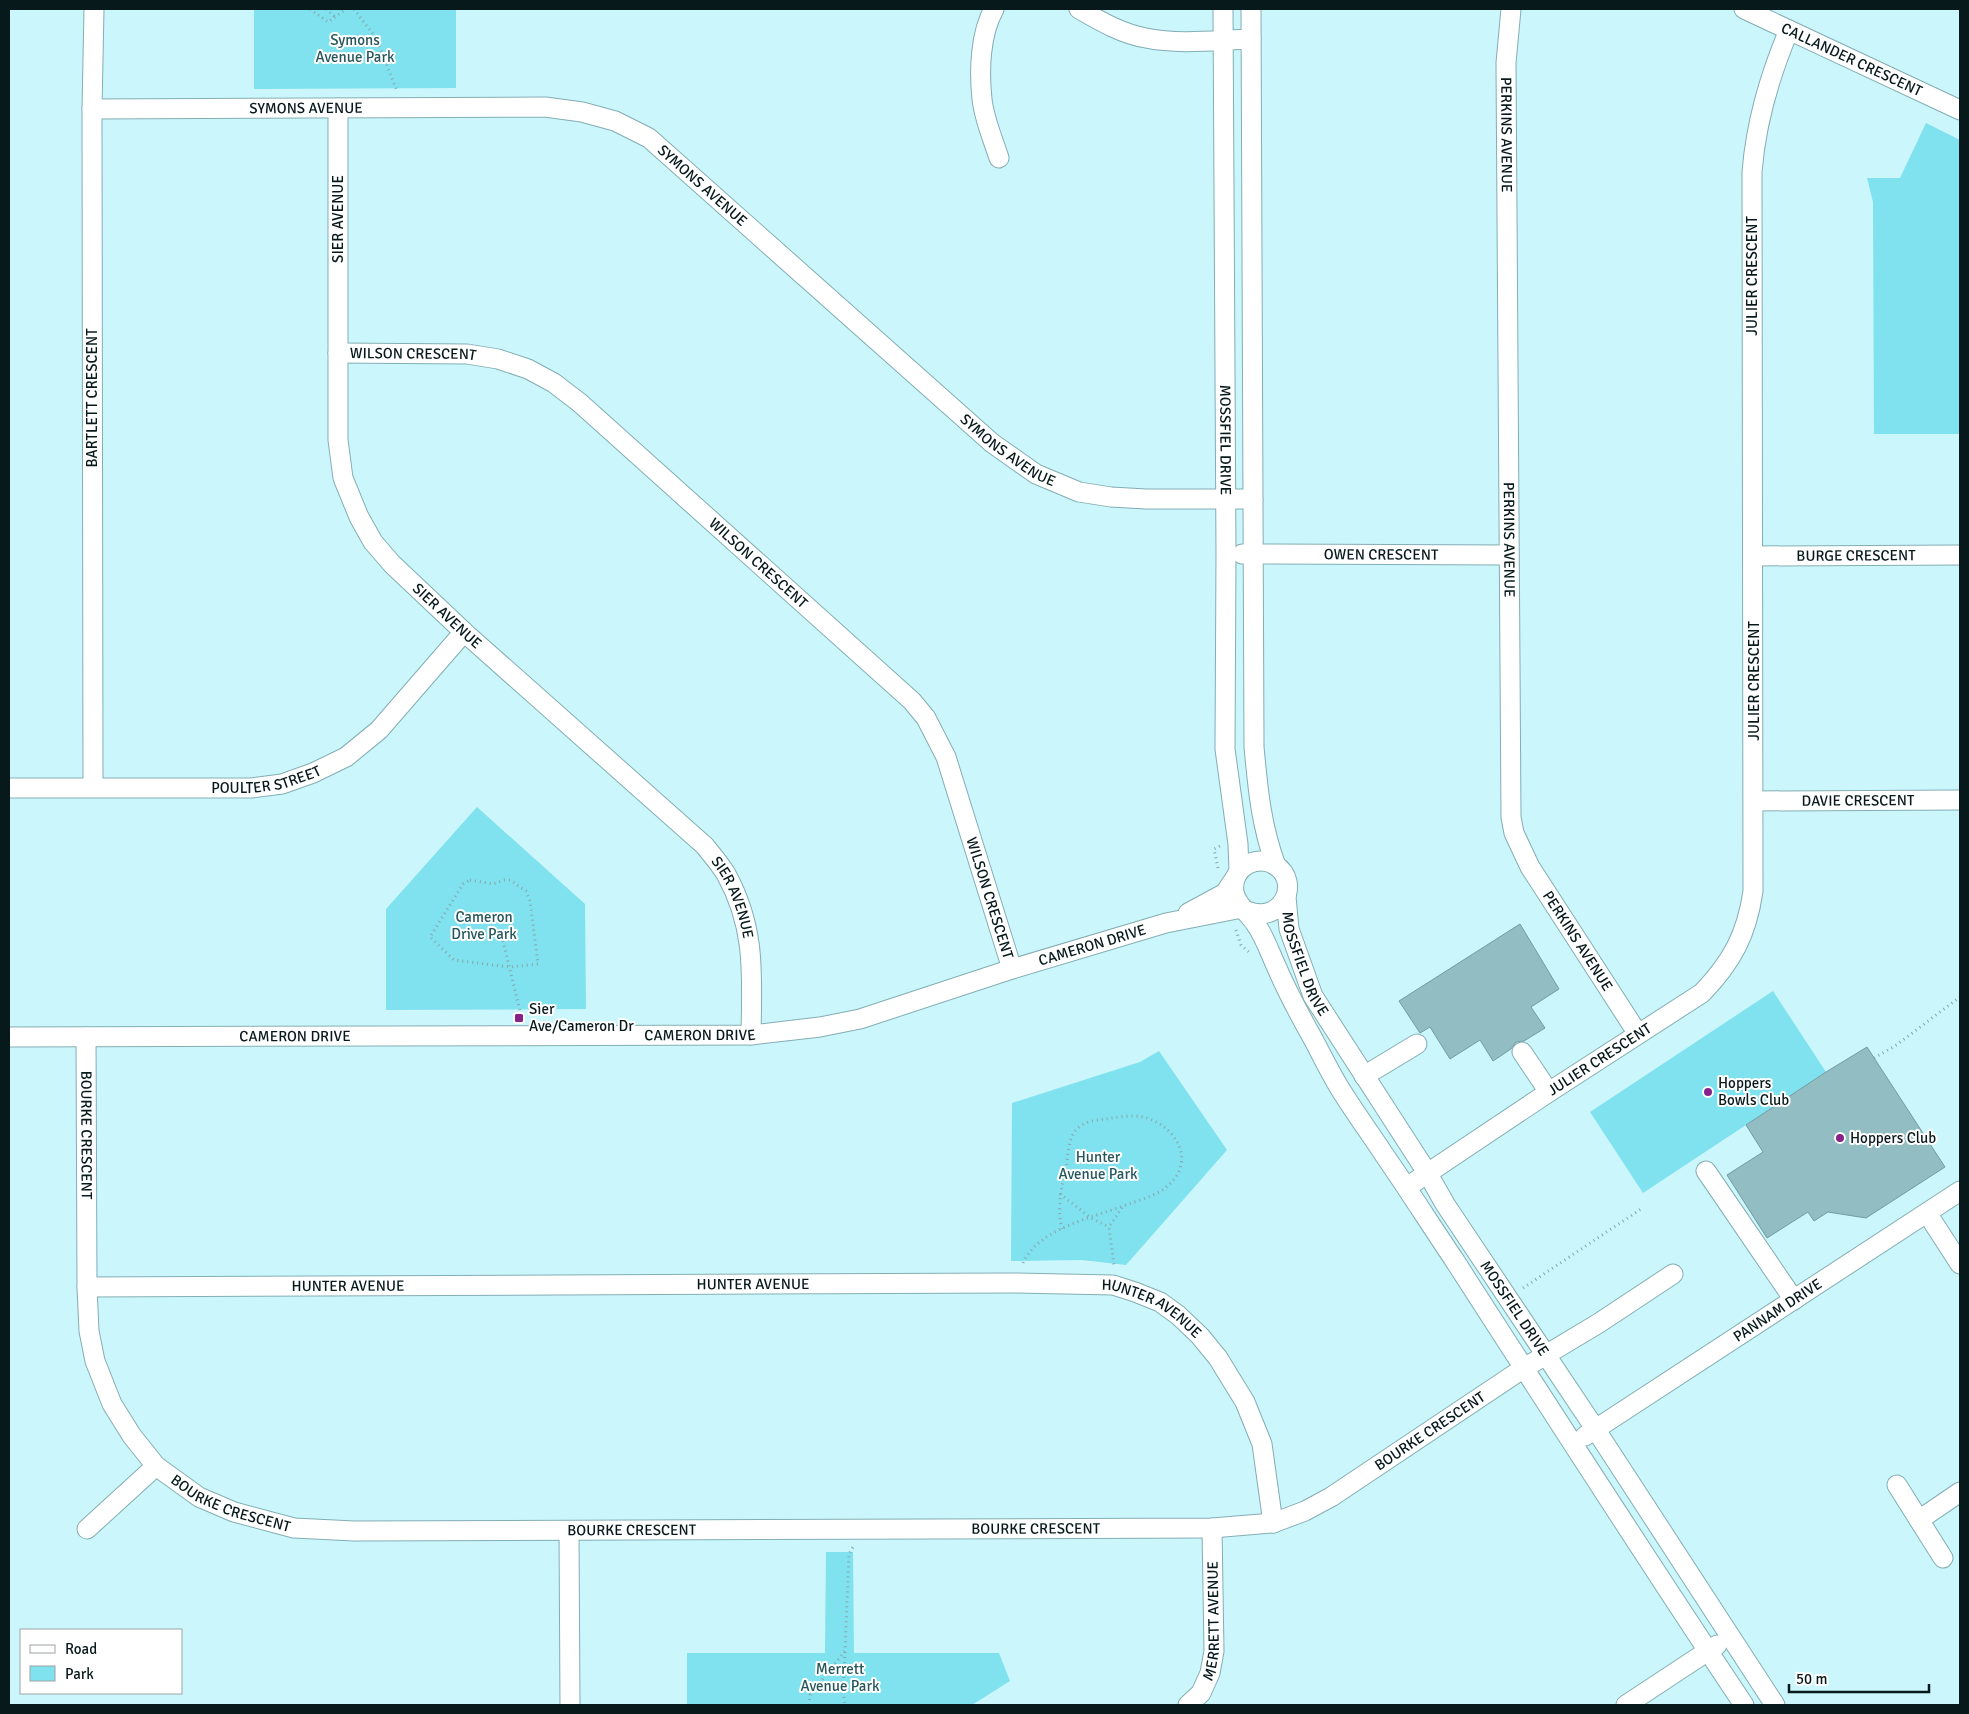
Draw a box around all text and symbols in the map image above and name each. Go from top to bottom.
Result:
street label: CALLANDER CRESCENT [1778,19,1926,100]
park label: Symons Avenue Park [315,31,395,66]
street label: PERKINS AVENUE [1497,77,1516,193]
street label: SYMONS AVENUE [249,99,363,117]
street label: SYMONS AVENUE [654,141,751,230]
street label: SIER AVENUE [329,175,347,263]
street label: JULIER CRESCENT [1743,216,1761,336]
street label: BARTLETT CRESCENT [83,328,101,468]
street label: WILSON CRESCENT [350,344,478,364]
street label: MOSSFIEL DRIVE [1216,385,1235,495]
street label: SYMONS AVENUE [957,410,1058,490]
street label: PERKINS AVENUE [1500,482,1519,598]
street label: WILSON CRESCENT [705,514,812,612]
street label: OWEN CRESCENT [1324,545,1439,564]
street label: BURGE CRESCENT [1796,546,1916,565]
street label: SIER AVENUE [409,579,485,652]
street label: JULIER CRESCENT [1745,621,1763,741]
street label: POULTER STREET [211,761,324,797]
street label: DAVIE CRESCENT [1802,791,1915,810]
street label: WILSON CRESCENT [962,835,1017,962]
street label: SIER AVENUE [708,853,757,940]
street label: PERKINS AVENUE [1539,887,1617,994]
park label: Cameron Drive Park [451,908,517,943]
street label: MOSSFIEL DRIVE [1278,911,1333,1019]
street label: CAMERON DRIVE [1036,920,1148,970]
place label: Sier Ave/Cameron Dr [529,1000,634,1035]
marker: Sier Ave/Cameron Dr [513,1012,525,1024]
street label: JULIER CRESCENT [1544,1019,1655,1099]
street label: CAMERON DRIVE [644,1026,757,1044]
street label: CAMERON DRIVE [239,1027,351,1045]
street label: BOURKE CRESCENT [77,1071,96,1200]
place label: Hoppers Bowls Club [1718,1074,1789,1109]
marker: Hoppers Bowls Club [1702,1086,1714,1098]
place label: Hoppers Club [1850,1129,1936,1147]
marker: Hoppers Club [1834,1132,1846,1144]
park label: Hunter Avenue Park [1058,1148,1138,1183]
street label: MOSSFIEL DRIVE [1476,1257,1553,1359]
street label: HUNTER AVENUE [697,1275,809,1293]
street label: PANNAM DRIVE [1730,1275,1825,1346]
street label: HUNTER AVENUE [1101,1276,1205,1342]
street label: HUNTER AVENUE [292,1277,404,1295]
street label: BOURKE CRESCENT [1371,1387,1489,1474]
street label: BOURKE CRESCENT [167,1471,293,1536]
street label: BOURKE CRESCENT [971,1519,1101,1538]
street label: BOURKE CRESCENT [567,1521,697,1539]
street label: MERRETT AVENUE [1199,1561,1223,1684]
legend [20,1629,182,1694]
text: Road [65,1640,97,1658]
park label: Merrett Avenue Park [800,1660,880,1695]
scale bar [1789,1662,1929,1694]
text: Park [65,1665,94,1683]
text: 50 m [1796,1670,1827,1688]

